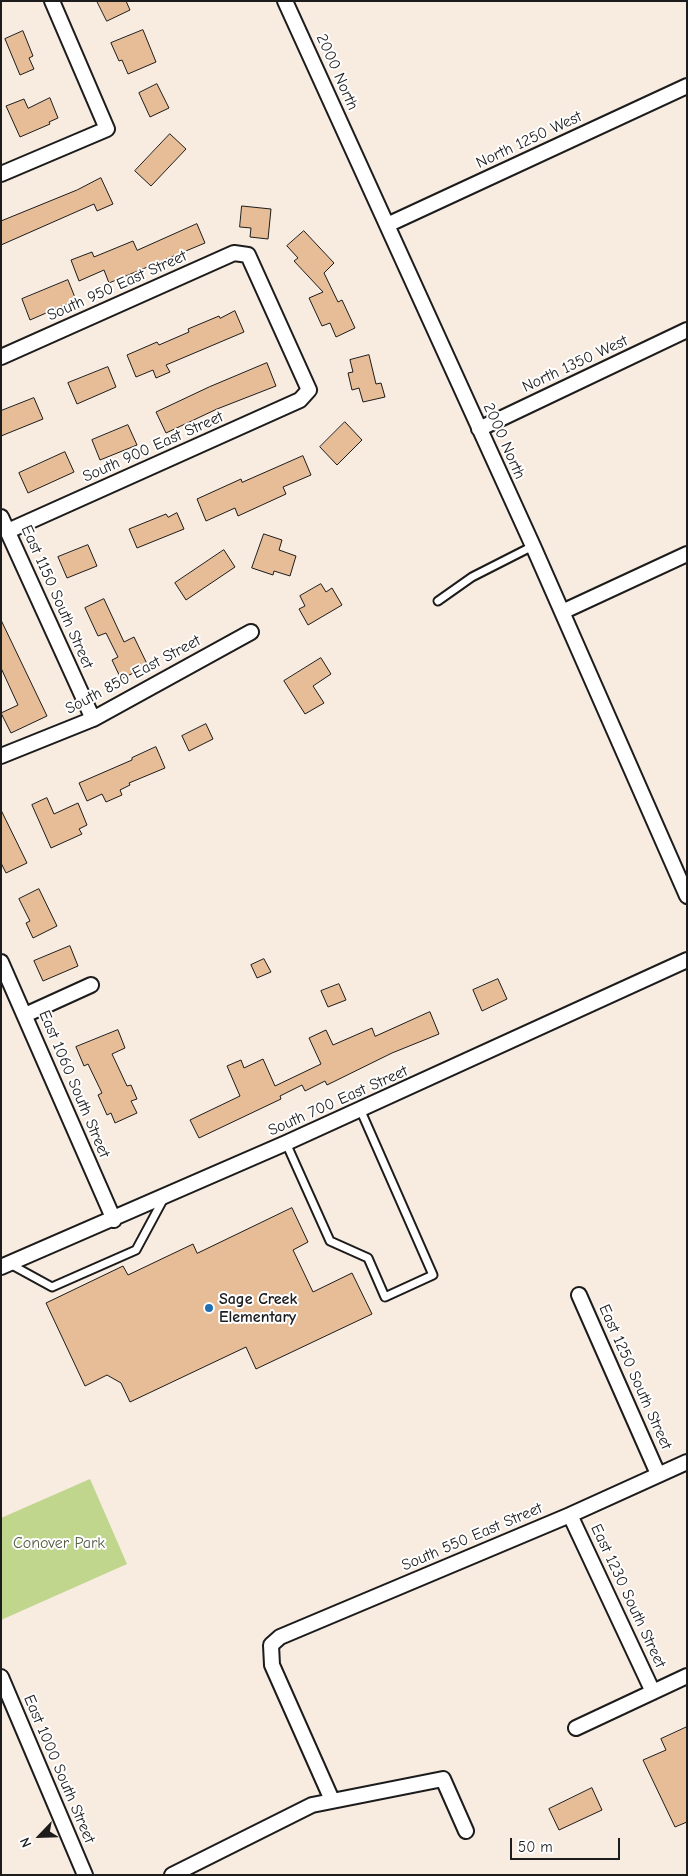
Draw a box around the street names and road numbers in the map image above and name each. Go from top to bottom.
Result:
street label: 2000 North [312,31,362,113]
street label: North 1250 West [473,107,585,173]
street label: South 950 East Street [44,247,190,325]
street label: North 1350 West [519,331,631,397]
street label: 2000 North [479,400,529,482]
street label: South 900 East Street [80,407,226,487]
street label: East 1150 South Street [17,522,97,672]
street label: South 850 East Street [62,631,204,719]
street label: East 1060 South Street [34,1007,114,1161]
street label: South 700 East Street [265,1062,411,1140]
street label: East 1250 South Street [594,1301,676,1453]
street label: South 550 East Street [399,1499,545,1575]
street label: East 1230 South Street [586,1521,670,1671]
street label: East 1000 South Street [19,1692,99,1846]

